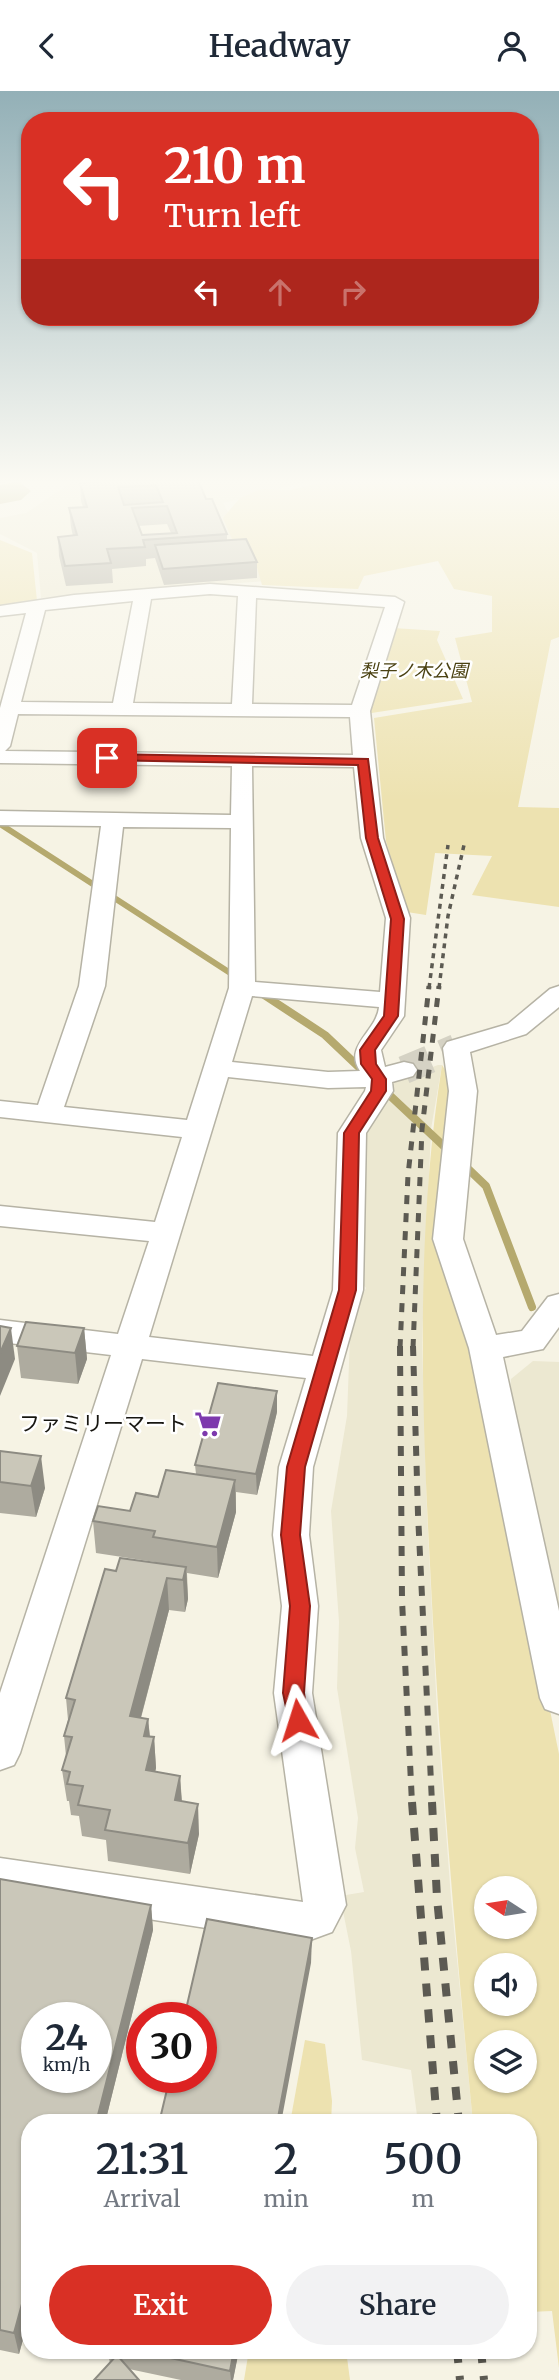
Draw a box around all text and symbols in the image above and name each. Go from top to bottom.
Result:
text: Headway [209,26,350,66]
icon: back [28,27,66,65]
icon: person [493,27,531,65]
text: 210 m [164,135,305,196]
icon: left [49,140,140,231]
text: Turn left [164,196,301,236]
icon: left [188,273,226,311]
icon: ahead [261,273,299,311]
icon: right [334,273,372,311]
park label: 梨子ノ木公園 [360,659,471,682]
pin [77,728,137,788]
icon: arrive [88,739,126,777]
supermarket icon: ファミリーマート [193,1409,223,1439]
place label: ファミリーマート [19,1410,187,1437]
position arrow [261,1683,335,1757]
north arrow [474,1876,537,1939]
map controls [474,1876,537,2093]
button: sound [474,1953,537,2016]
speed limit sign: 30 [126,2002,217,2093]
text: 24 [45,2016,88,2060]
button: layers [474,2030,537,2093]
text: km/h [43,2053,90,2076]
text: 21:31 [96,2133,188,2185]
text: 2 [273,2133,298,2185]
text: 500 [383,2133,462,2185]
text: Arrival [104,2184,180,2213]
text: min [263,2184,309,2213]
text: m [411,2184,434,2213]
button: Exit [49,2265,272,2345]
button: Share [286,2265,509,2345]

